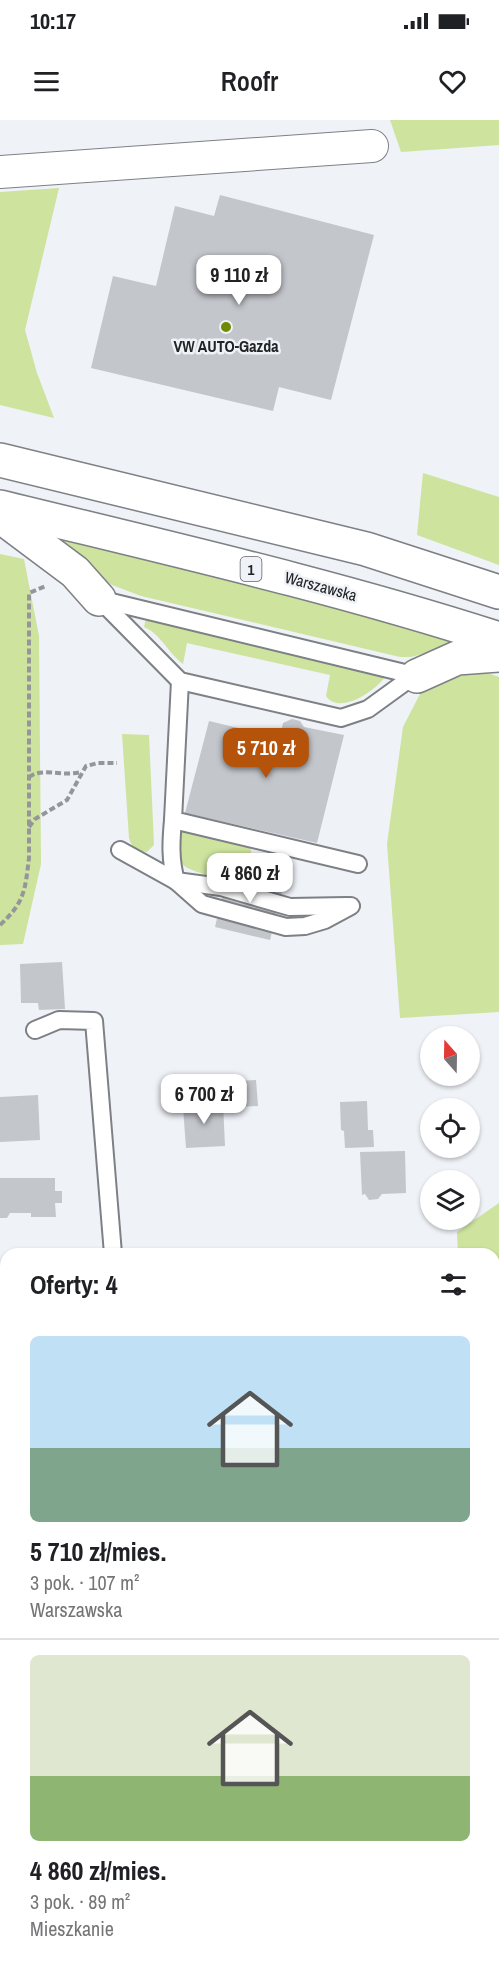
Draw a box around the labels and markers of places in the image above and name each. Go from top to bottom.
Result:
pin: 9 110 zł [177,255,301,306]
marker: VW AUTO-Gazda [219,320,233,334]
place label: VW AUTO-Gazda [174,335,279,357]
pin: 5 710 zł [204,728,328,779]
pin: 4 860 zł [188,853,312,904]
pin: 6 700 zł [142,1074,266,1125]

